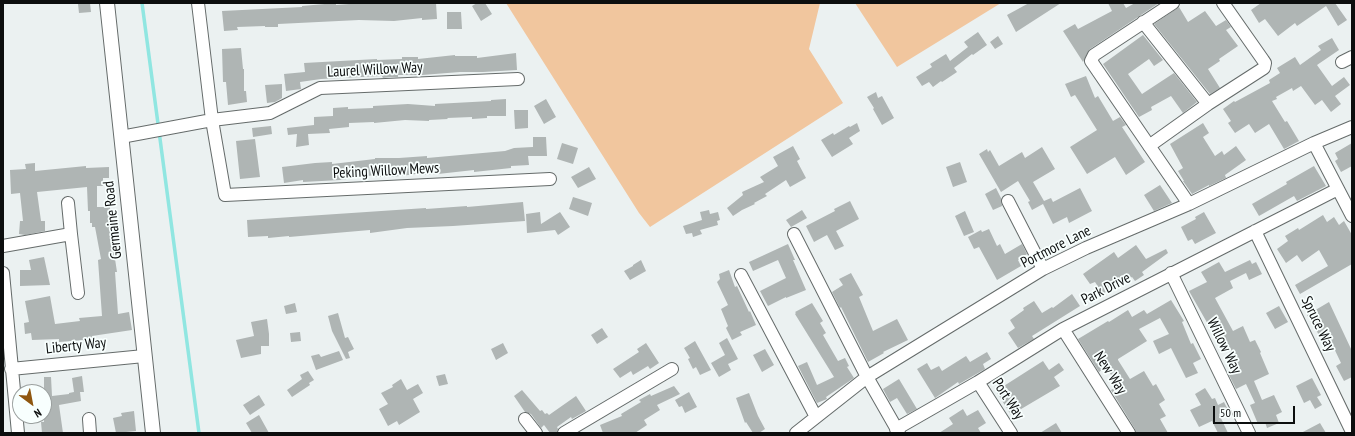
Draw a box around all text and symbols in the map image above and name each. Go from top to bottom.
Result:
street label: Laurel Willow Way [327,59,423,81]
street label: Peking Willow Mews [333,159,439,183]
street label: Germaine Road [100,180,126,260]
street label: Portmore Lane [1018,222,1094,272]
street label: Park Drive [1078,269,1134,309]
street label: Spruce Way [1297,293,1339,355]
street label: Willow Way [1203,315,1245,377]
street label: Liberty Way [45,334,107,358]
street label: New Way [1090,348,1130,398]
street label: Port Way [988,375,1028,423]
north arrow [12,384,52,424]
scale bar [1215,398,1297,424]
text: 50 m [1220,405,1241,420]
text: N [32,406,44,421]

